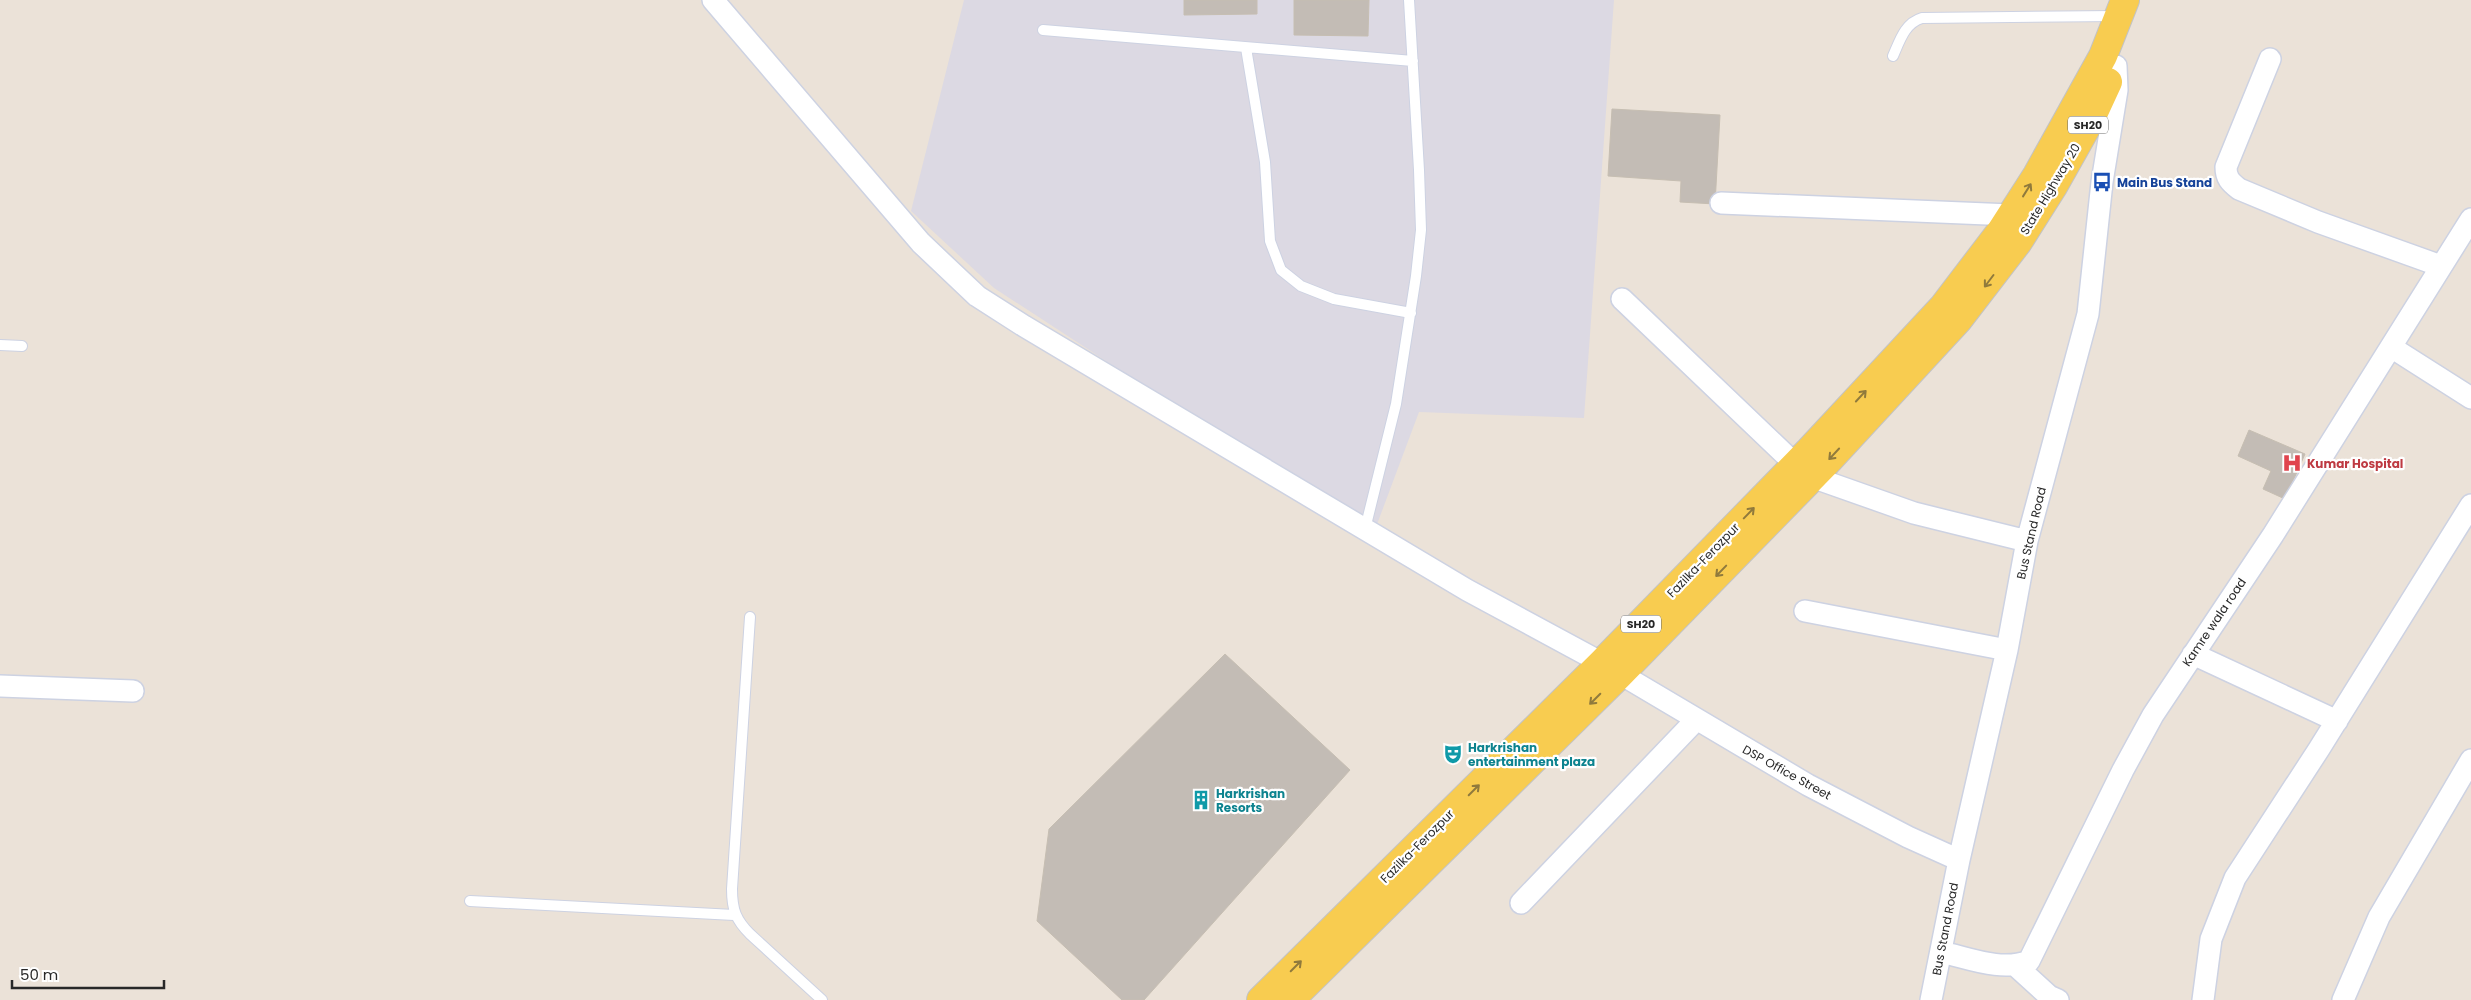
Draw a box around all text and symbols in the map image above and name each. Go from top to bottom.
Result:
road number: SH20 [2068,116,2108,134]
street label: State Highway 20 [2016,140,2084,238]
bus stop icon: Main Bus Stand [2091,171,2113,193]
place label: Main Bus Stand [2117,174,2212,191]
one-way arrow [2023,184,2033,198]
one-way arrow [1983,274,1994,287]
one-way arrow [1855,390,1867,402]
one-way arrow [1828,448,1840,460]
hospital icon: Kumar Hospital [2281,452,2303,474]
place label: Kumar Hospital [2307,455,2403,472]
street label: Bus Stand Road [2012,485,2050,581]
one-way arrow [1742,508,1754,520]
street label: Fazilka-Ferozpur [1663,519,1743,601]
one-way arrow [1715,564,1727,577]
street label: Kamre wala road [2178,574,2250,670]
road number: SH20 [1621,616,1661,632]
one-way arrow [1588,693,1601,705]
place label: Harkrishan entertainment plaza [1468,739,1595,770]
street label: DSP Office Street [1740,741,1834,803]
theatre icon: Harkrishan entertainment plaza [1442,743,1464,765]
one-way arrow [1467,784,1480,796]
place label: Harkrishan Resorts [1216,785,1285,816]
building icon: Harkrishan Resorts [1190,789,1212,811]
street label: Fazilka-Ferozpur [1376,805,1458,887]
street label: Bus Stand Road [1928,881,1962,977]
scale bar [12,958,165,990]
one-way arrow [1289,960,1301,972]
text: 50 m [20,964,58,985]

